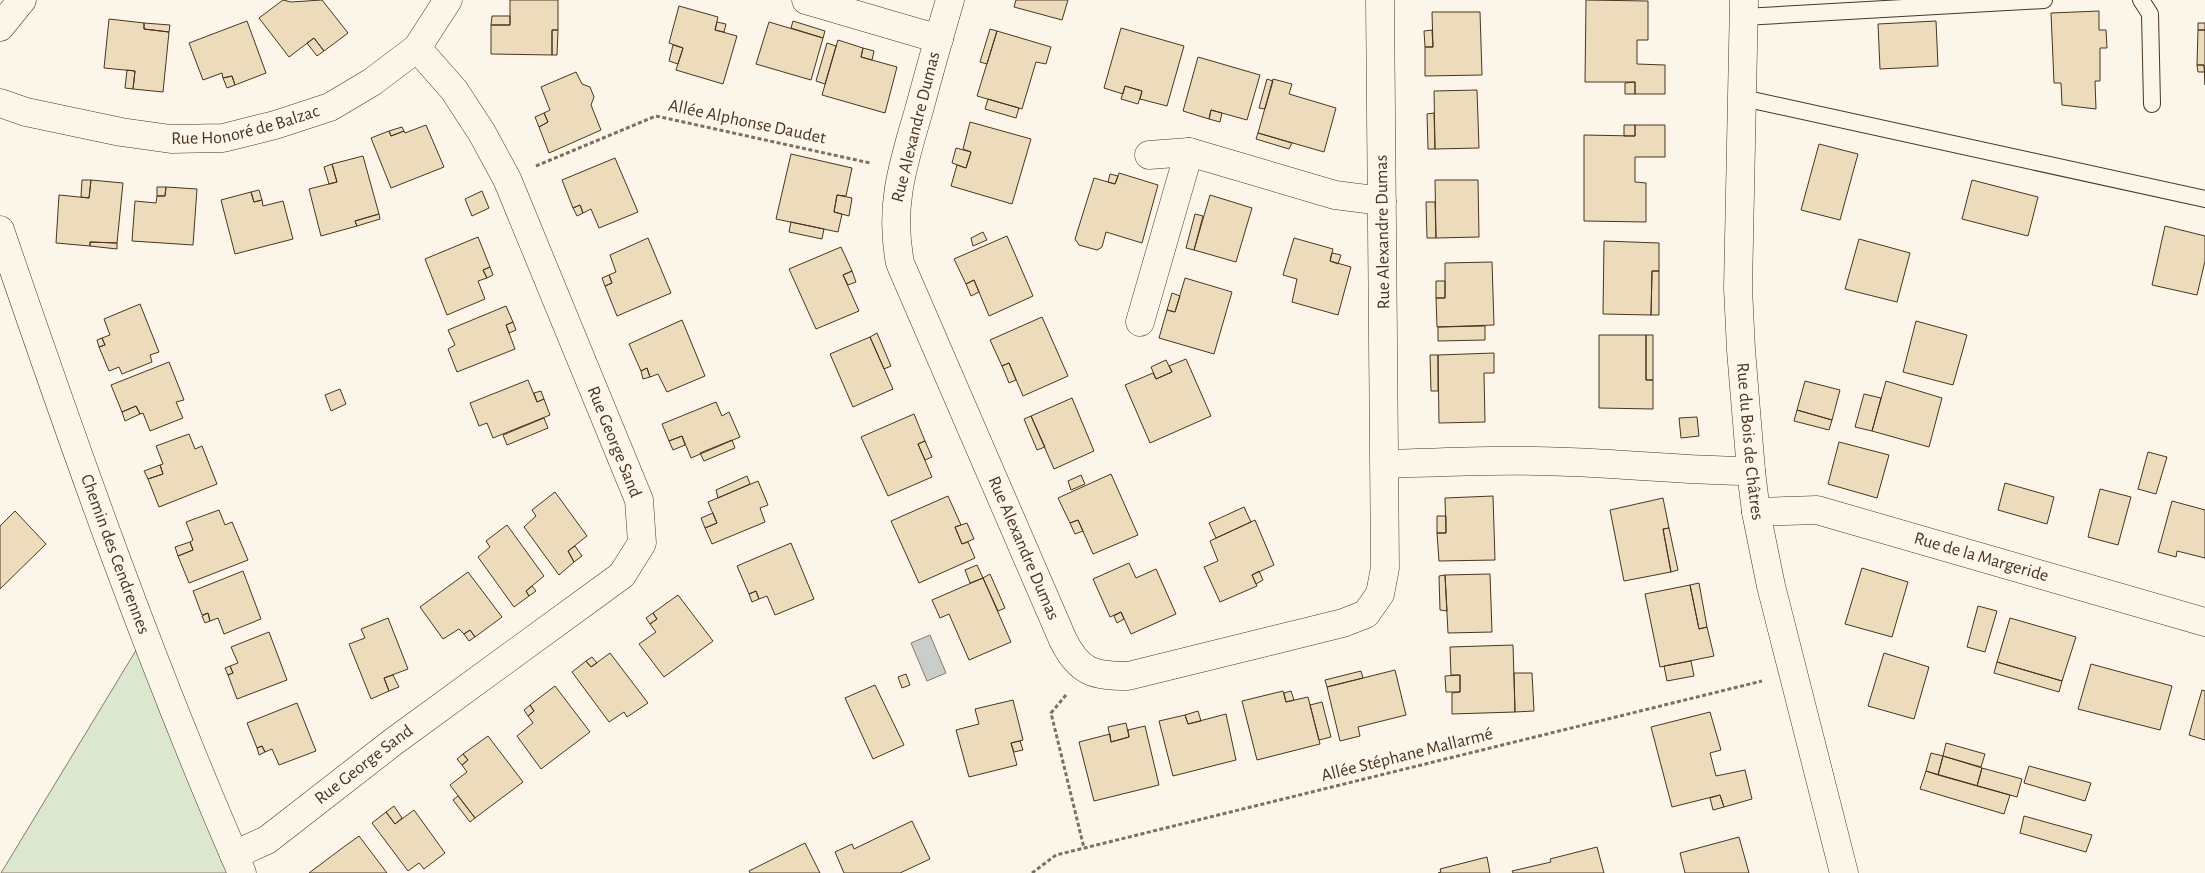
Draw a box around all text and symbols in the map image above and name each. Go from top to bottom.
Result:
street label: Rue Alexandre Dumas [889,50,943,204]
street label: Allée Alphonse Daudet [667,97,828,148]
street label: Rue Honoré de Balzac [171,102,322,148]
street label: Rue Alexandre Dumas [1373,155,1393,309]
street label: Rue du Bois de Châtres [1733,362,1766,522]
street label: Rue George Sand [584,384,644,500]
street label: Chemin des Cendrennes [77,472,153,637]
street label: Rue Alexandre Dumas [984,474,1062,623]
street label: Rue de la Margeride [1912,529,2051,585]
street label: Rue George Sand [312,722,416,808]
street label: Allée Stéphane Mallarmé [1319,725,1495,785]

